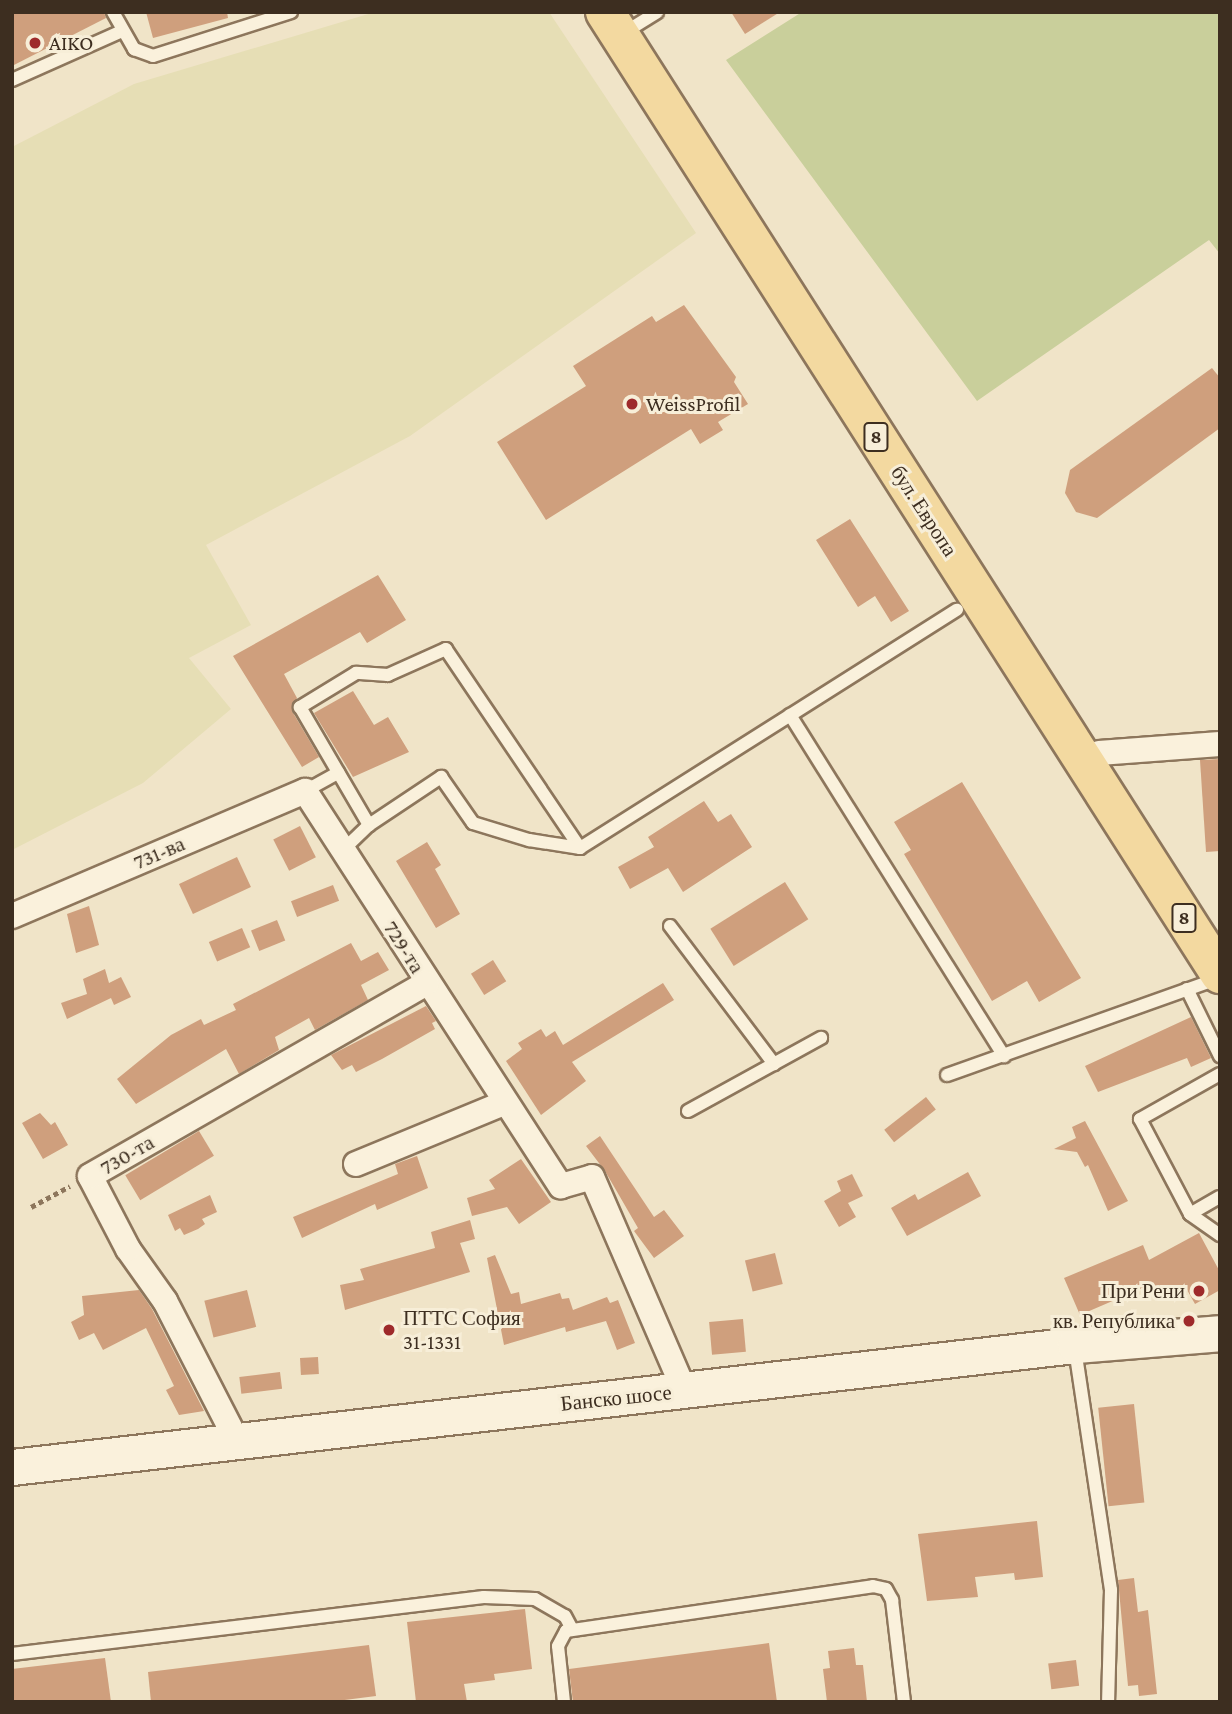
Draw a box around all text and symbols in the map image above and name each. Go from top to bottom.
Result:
place label: AIKO [49,30,93,56]
marker: AIKO [27,35,43,51]
place label: WeissProfil [646,391,740,417]
marker: WeissProfil [624,396,640,412]
road number: 8 [862,422,890,452]
street label: бул. Европа [885,461,963,561]
street label: 731-ва [130,831,188,875]
road number: 8 [1170,902,1198,934]
street label: 729-та [378,916,430,978]
street label: 730-та [96,1130,158,1180]
place label: При Рени [1101,1278,1185,1304]
marker: При Рени [1191,1283,1207,1299]
place label: ПТТС София 31-1331 [403,1305,521,1355]
place label: кв. Република [1053,1308,1175,1334]
marker: кв. Република [1181,1313,1197,1329]
marker: ПТТС София 31-1331 [381,1322,397,1338]
street label: Банско шосе [559,1380,673,1416]

